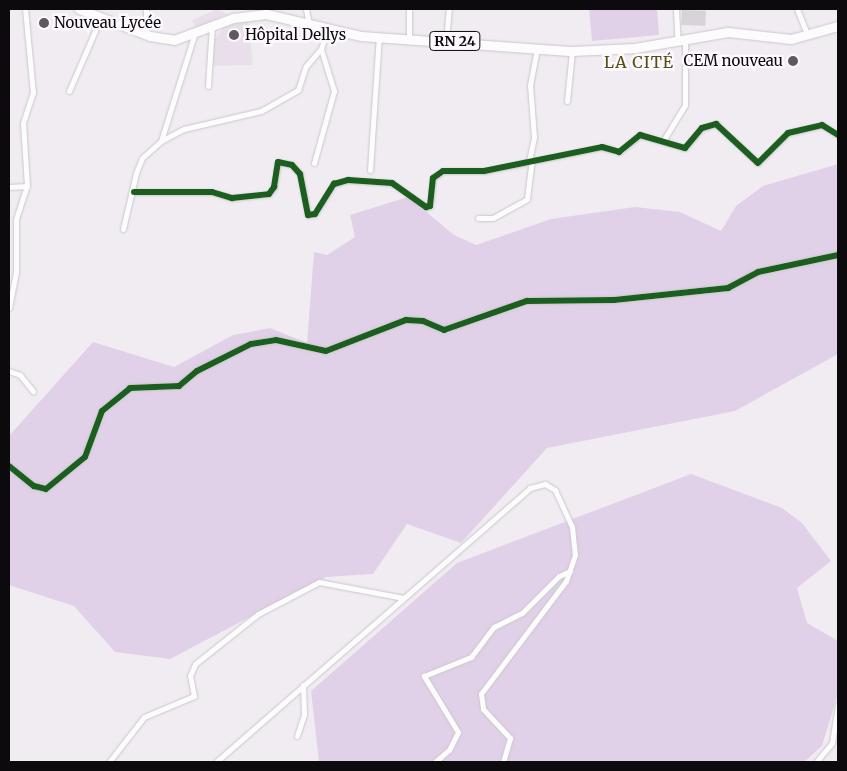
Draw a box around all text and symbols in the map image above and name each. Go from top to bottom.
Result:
place label: Nouveau Lycée [54,14,161,32]
marker: Nouveau Lycée [38,17,50,29]
place label: Hôpital Dellys [245,26,346,44]
marker: Hôpital Dellys [227,28,241,42]
road number: RN 24 [429,29,481,52]
district label: LA CITÉ [603,52,675,72]
place label: CEM nouveau [684,52,783,70]
marker: CEM nouveau [787,55,799,67]

